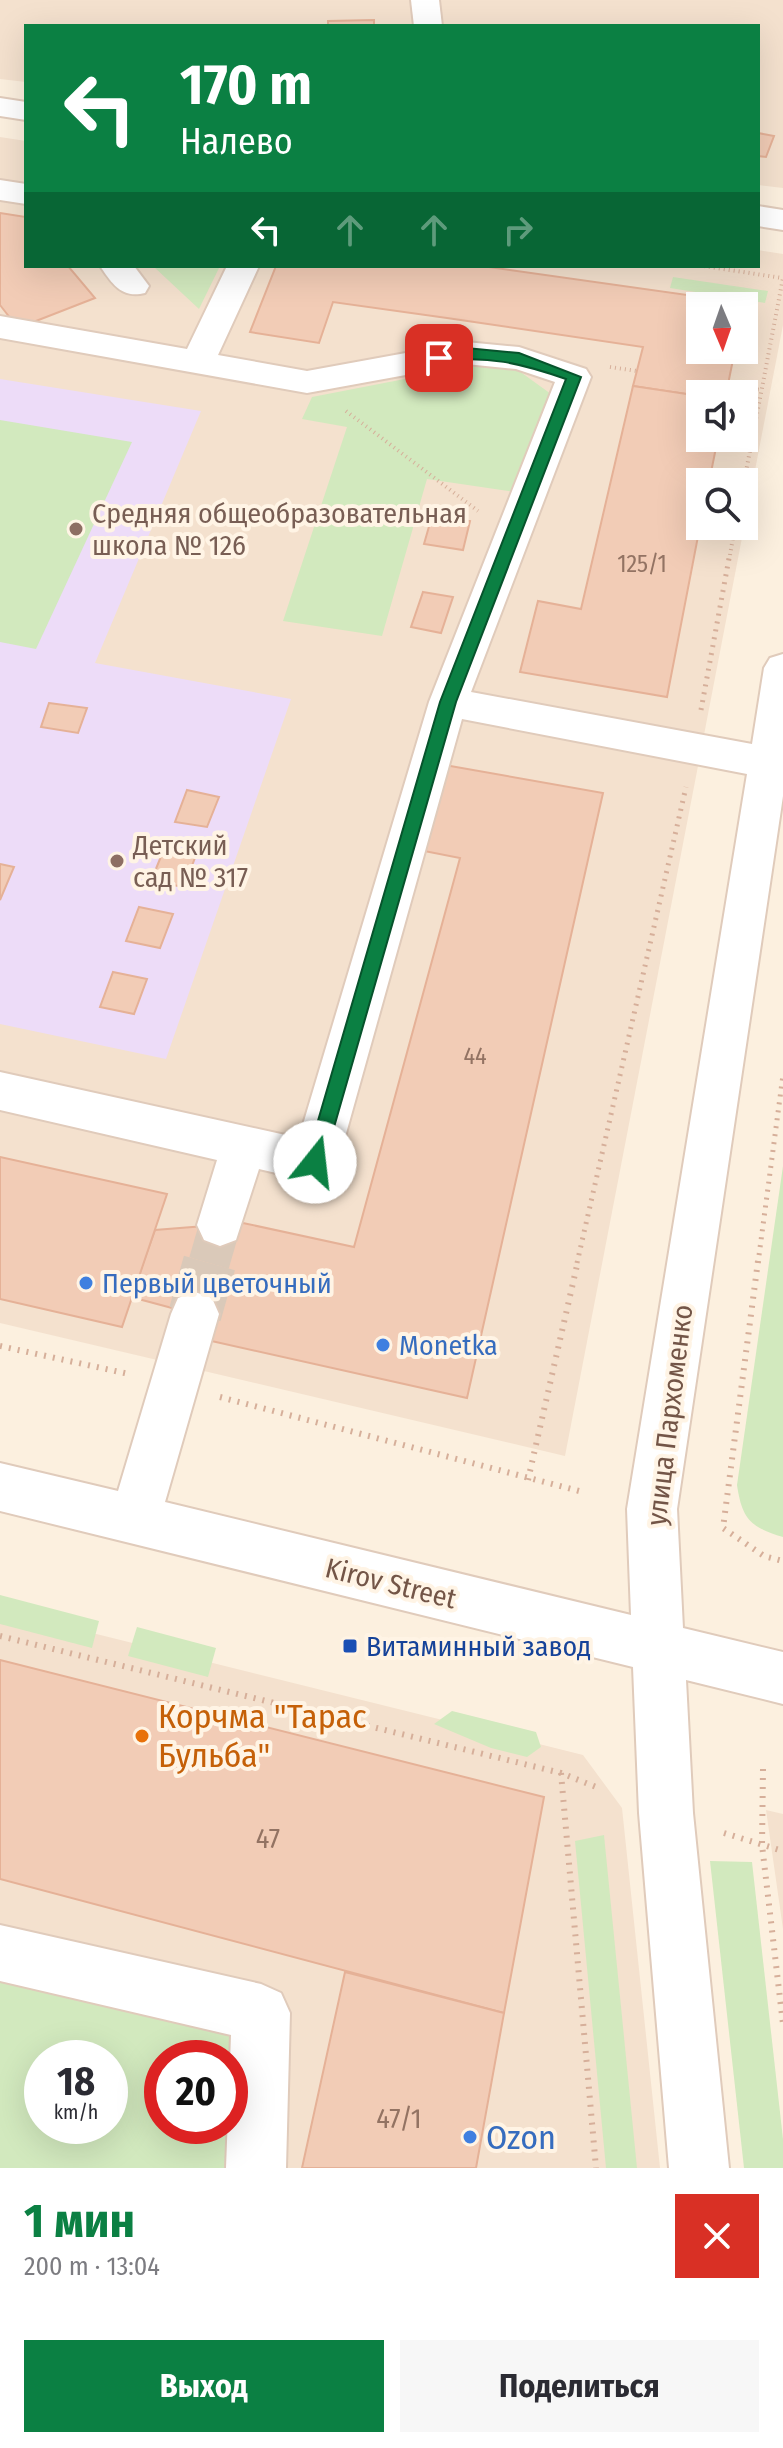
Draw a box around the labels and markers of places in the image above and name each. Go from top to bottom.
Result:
pin [405,324,473,392]
place label: Средняя общеобразовательная школа № 126 [92,497,467,562]
marker: Средняя общеобразовательная школа № 126 [67,520,85,538]
place label: Детский сад № 317 [132,829,248,894]
marker: Детский сад № 317 [108,852,126,870]
place label: Первый цветочный [102,1267,332,1300]
marker: Первый цветочный [77,1274,95,1292]
place label: Monetka [399,1329,498,1362]
marker: Monetka [374,1336,392,1354]
place label: Витаминный завод [366,1630,591,1663]
marker: Витаминный завод [341,1637,359,1655]
place label: Корчма "Тарас Бульба" [158,1696,367,1776]
marker: Корчма "Тарас Бульба" [133,1727,151,1745]
place label: Ozon [486,2117,556,2158]
marker: Ozon [461,2128,479,2146]

